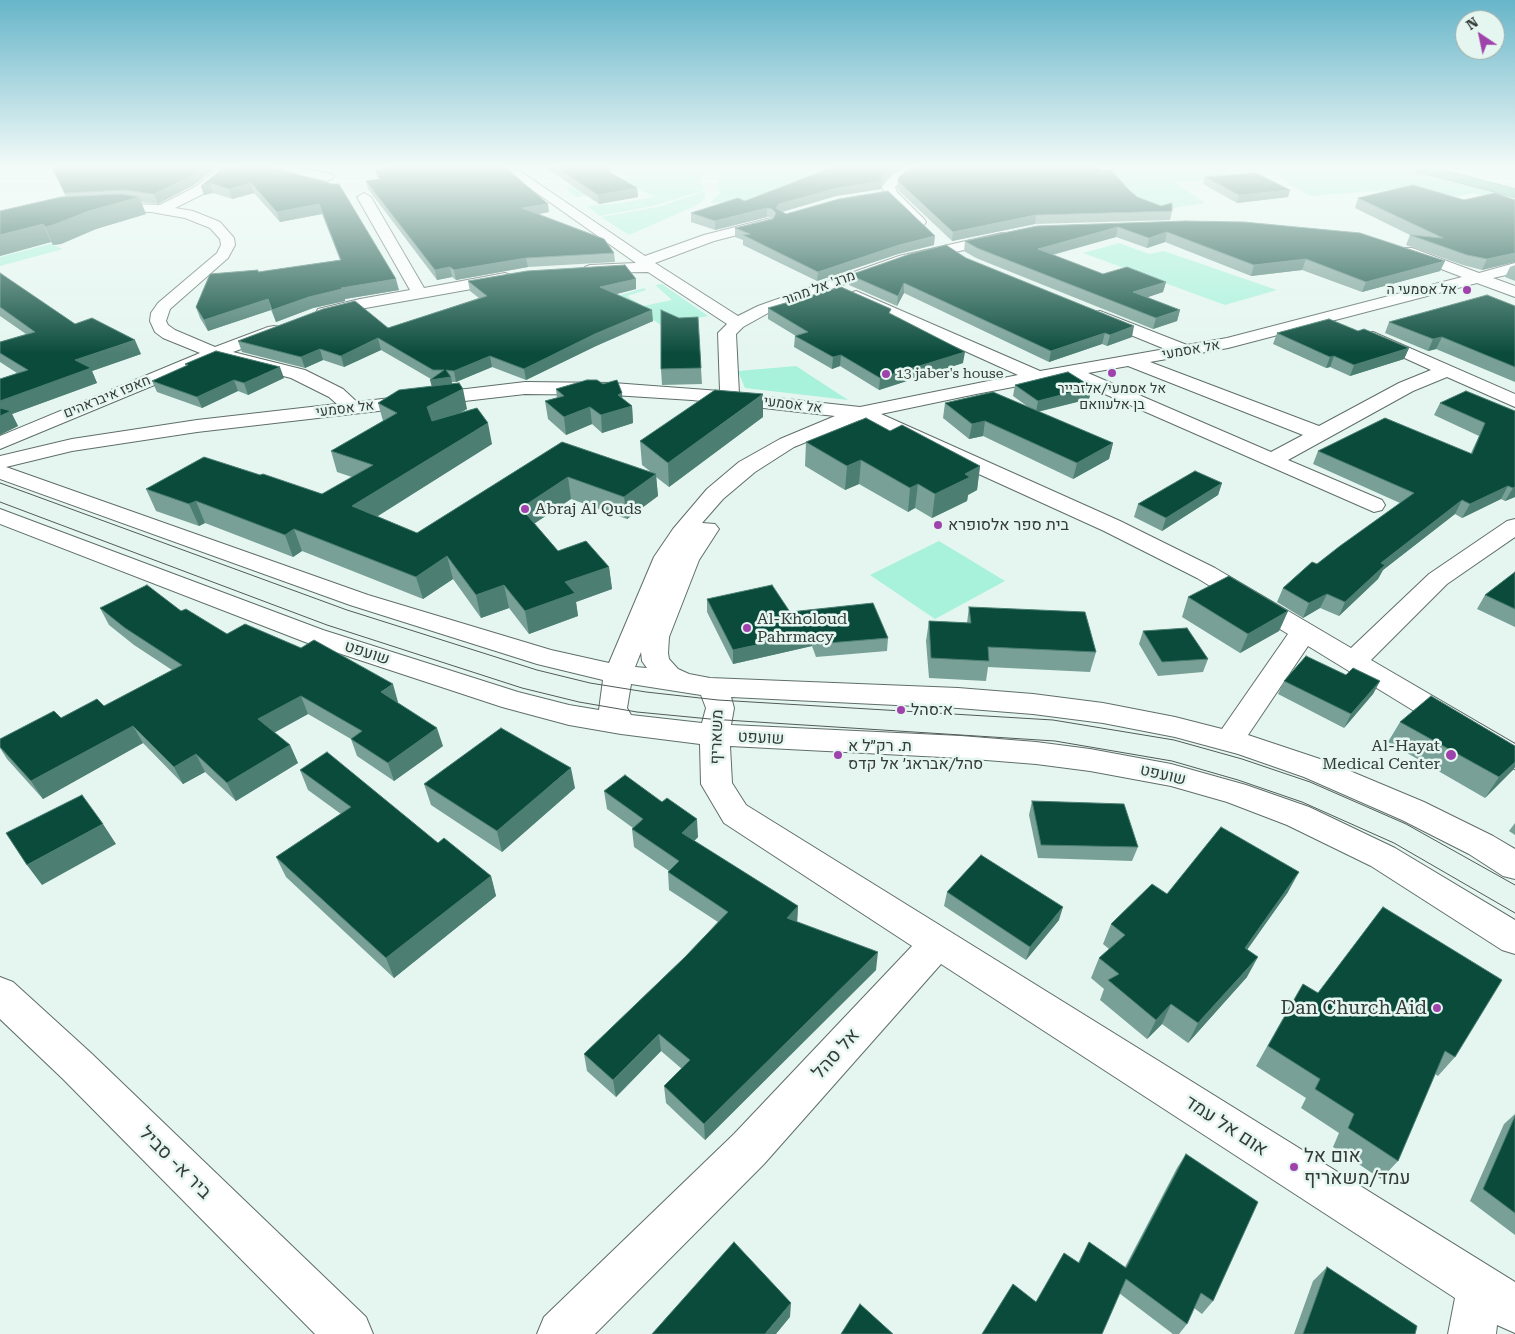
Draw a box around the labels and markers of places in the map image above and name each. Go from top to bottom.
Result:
place label: אל אסמעי ה [1386,282,1457,298]
marker: אל אסמעי ה [1461,284,1473,296]
place label: 13 jaber's house [896,366,1003,382]
marker: אל אסמעי/אלזבייר בן אלעוואם [1106,367,1118,379]
marker: 13 jaber's house [880,368,892,380]
place label: אל אסמעי/אלזבייר בן אלעוואם [1058,381,1166,414]
place label: Abraj Al Quds [535,499,642,519]
marker: Abraj Al Quds [519,503,531,515]
place label: בית ספר אלסופרא [948,515,1069,535]
marker: בית ספר אלסופרא [932,519,944,531]
place label: Al-Kholoud Pahrmacy [757,609,847,647]
marker: Al-Kholoud Pahrmacy [741,622,753,634]
place label: א־סהל [911,700,953,720]
marker: א־סהל [895,704,907,716]
place label: ת. רק״ל א סהל/אבראג׳ אל קדס [848,736,983,774]
place label: Al-Hayat Medical Center [1322,736,1440,774]
marker: Al-Hayat Medical Center [1444,748,1458,762]
marker: ת. רק״ל א סהל/אבראג׳ אל קדס [832,749,844,761]
place label: Dan Church Aid [1281,997,1427,1019]
marker: Dan Church Aid [1431,1002,1443,1014]
place label: אום אל עמד/משאריף [1304,1145,1411,1189]
marker: אום אל עמד/משאריף [1288,1161,1300,1173]

